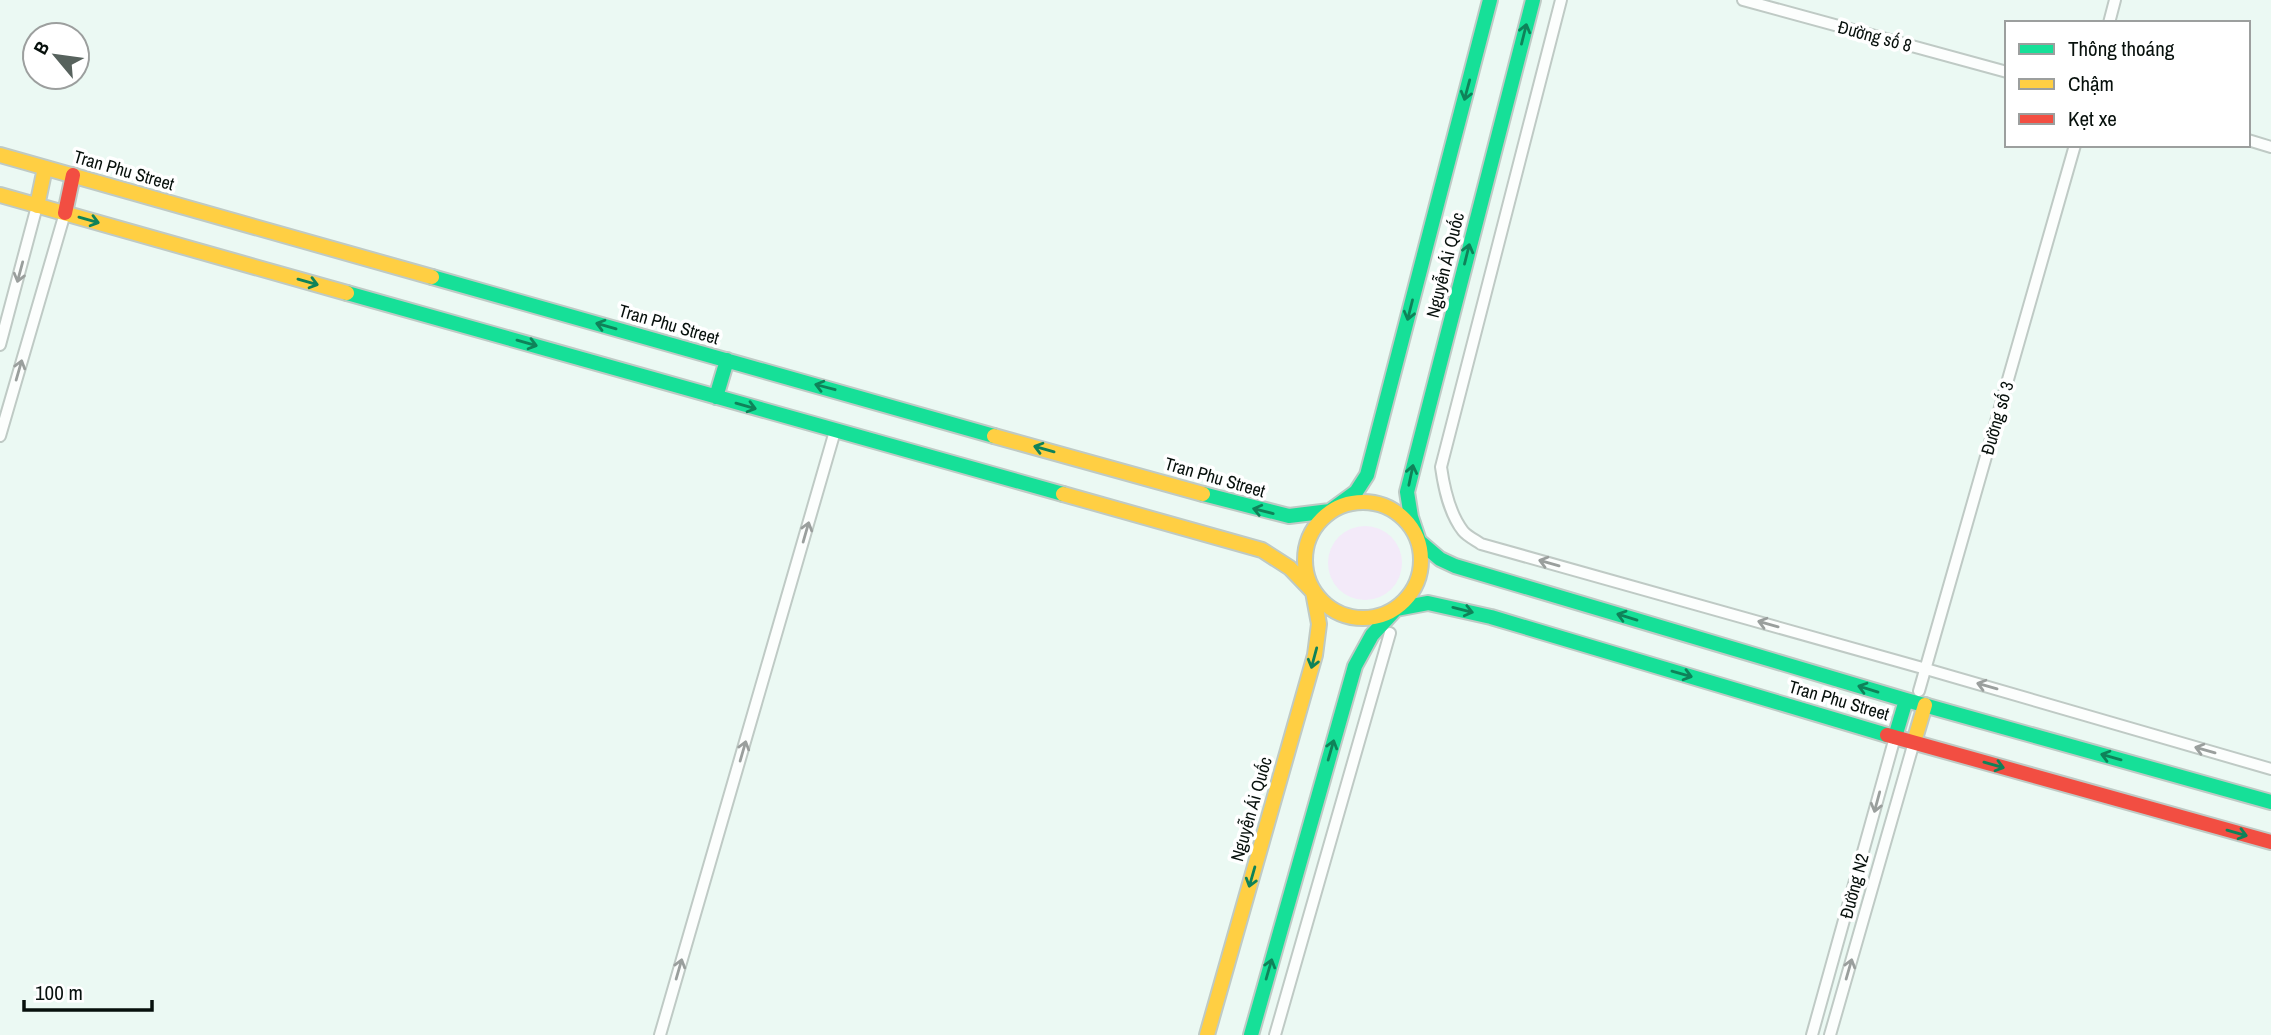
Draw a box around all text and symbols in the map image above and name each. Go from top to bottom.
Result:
street label: Đường số 8 [1835,14,1915,58]
north arrow [21,21,91,91]
legend [2005,21,2250,147]
one-way arrow [1518,23,1531,46]
text: Thông thoáng [2068,34,2175,63]
text: B [27,37,55,59]
text: Chậm [2068,69,2114,98]
one-way arrow [1460,78,1473,101]
text: Kẹt xe [2068,104,2117,133]
street label: Tran Phu Street [71,144,177,196]
street label: Nguyễn Ái Quốc [1420,210,1470,320]
one-way arrow [78,215,100,228]
one-way arrow [1462,243,1475,265]
one-way arrow [12,260,25,282]
one-way arrow [297,276,319,289]
street label: Tran Phu Street [616,298,722,350]
one-way arrow [1403,298,1416,321]
one-way arrow [595,318,617,331]
one-way arrow [516,338,538,351]
one-way arrow [14,360,27,382]
street label: Đường số 3 [1975,378,2019,458]
one-way arrow [814,380,836,393]
one-way arrow [734,400,757,413]
one-way arrow [1033,442,1056,455]
street label: Tran Phu Street [1162,451,1268,503]
one-way arrow [1405,464,1419,487]
one-way arrow [1252,504,1275,517]
one-way arrow [800,522,813,544]
one-way arrow [1538,556,1561,569]
one-way arrow [1451,604,1474,617]
one-way arrow [1616,610,1639,623]
one-way arrow [1757,617,1779,630]
one-way arrow [1307,647,1320,669]
one-way arrow [1670,668,1692,681]
street label: Tran Phu Street [1786,674,1892,726]
one-way arrow [1976,679,1998,692]
one-way arrow [1858,681,1880,694]
one-way arrow [737,740,750,762]
one-way arrow [1326,740,1339,762]
one-way arrow [2195,742,2217,755]
one-way arrow [2100,750,2122,763]
street label: Nguyễn Ái Quốc [1224,754,1278,864]
one-way arrow [1983,759,2005,772]
one-way arrow [1870,791,1883,813]
one-way arrow [2226,827,2248,840]
street label: Đường N2 [1833,851,1875,921]
one-way arrow [1244,866,1257,888]
one-way arrow [674,959,687,981]
one-way arrow [1264,959,1277,981]
one-way arrow [1843,959,1856,981]
scale bar [24,968,152,1012]
text: 100 m [35,978,83,1007]

